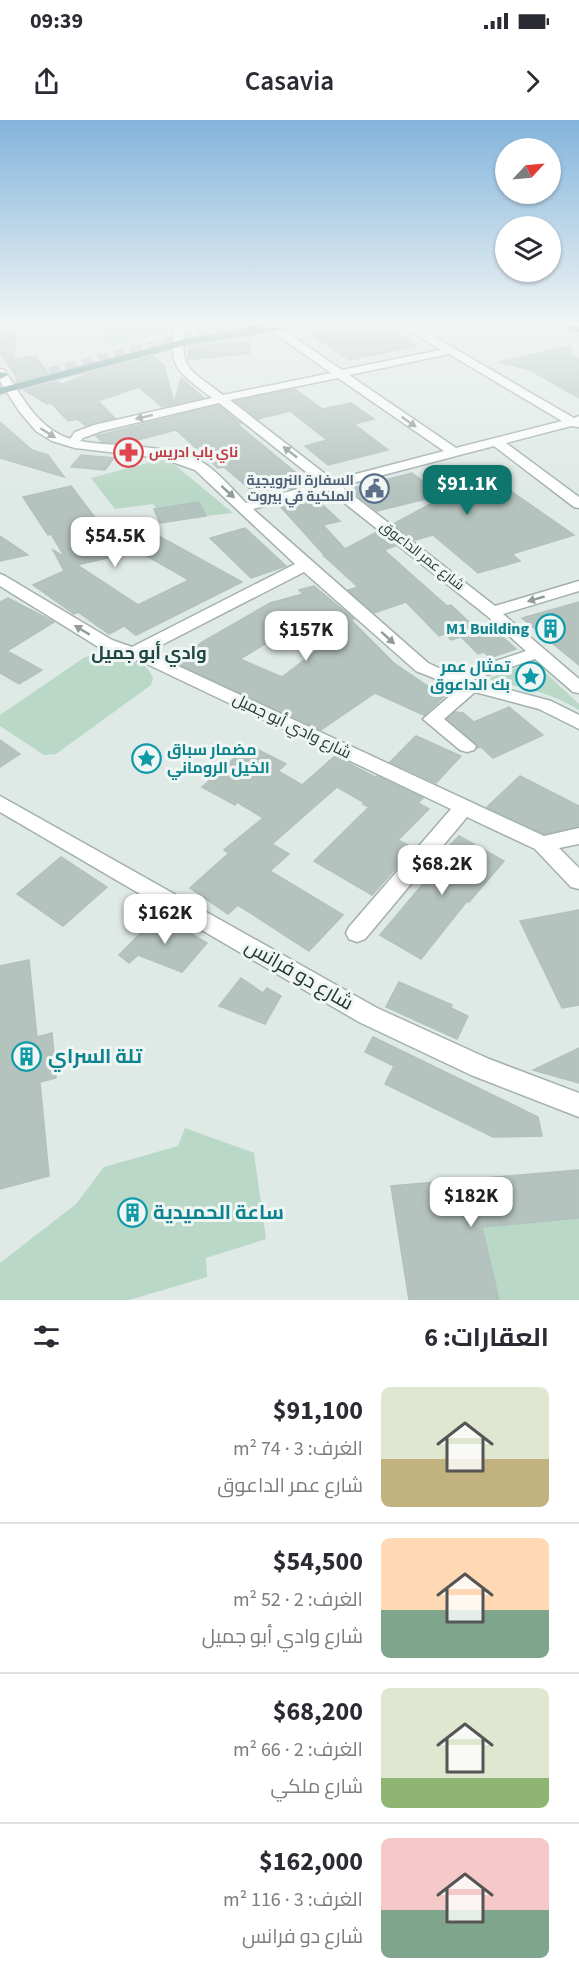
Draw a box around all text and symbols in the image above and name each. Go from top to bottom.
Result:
text: 09:39 [30,5,83,37]
text: Casavia [245,62,334,101]
icon: share [30,65,63,98]
icon: forward [516,65,549,98]
north arrow [495,138,561,204]
map controls [495,138,561,282]
button: layers [495,216,561,282]
one-way arrow [134,413,153,423]
one-way arrow [401,416,417,428]
one-way arrow [40,428,57,439]
pharmacy icon: ناي باب ادريس [112,437,144,469]
place label: ناي باب ادريس [149,443,238,463]
one-way arrow [282,446,298,458]
pin: $91.1K [418,465,516,516]
text: $91.1K [437,470,497,498]
place label: السفارة النرويجية الملكية في بيروت [247,471,354,508]
public building icon: السفارة النرويجية الملكية في بيروت [359,473,391,505]
one-way arrow [221,485,236,499]
pin: $54.5K [66,517,164,568]
street label: شارع عمر الداعوق [376,517,468,595]
text: $54.5K [85,522,145,550]
one-way arrow [526,595,544,604]
pin: $157K [264,611,348,662]
building icon: M1 Building [534,613,566,645]
text: $157K [279,616,333,644]
place label: M1 Building [446,618,529,640]
one-way arrow [73,625,90,635]
one-way arrow [380,631,395,644]
district label: وادي أبو جميل [91,640,207,667]
place label: تمثال عمر بك الداعوق [430,656,511,696]
place icon: تمثال عمر بك الداعوق [515,660,547,692]
street label: شارع وادي أبو جميل [228,688,355,766]
place label: مضمار سباق الخيل الروماني [167,739,270,780]
place icon: مضمار سباق الخيل الروماني [130,743,162,775]
pin: $68.2K [393,845,491,896]
text: $68.2K [412,850,472,878]
pin: $162K [123,894,207,945]
text: $162K [138,899,192,927]
street label: شارع دو فرانس [240,933,358,1017]
building icon: تلة السراي [11,1041,43,1073]
place label: تلة السراي [48,1043,143,1072]
pin: $182K [429,1177,513,1228]
text: $182K [444,1182,498,1210]
building icon: ساعة الحميدية [116,1197,148,1229]
place label: ساعة الحميدية [153,1199,284,1227]
text: العقارات: 6 [424,1319,549,1356]
icon: filters [30,1320,63,1353]
text: $91,100 [273,1392,363,1429]
icon: home [429,1411,501,1483]
text: الغرف: 3 · 74 m² [233,1435,363,1463]
text: شارع عمر الداعوق [217,1472,363,1500]
text: $54,500 [273,1543,363,1580]
icon: home [429,1562,501,1634]
text: الغرف: 2 · 52 m² [233,1586,363,1614]
text: شارع وادي أبو جميل [202,1623,363,1651]
text: $68,200 [273,1693,363,1730]
icon: home [429,1712,501,1784]
text: الغرف: 2 · 66 m² [233,1736,363,1764]
text: شارع ملكي [270,1773,363,1801]
text: $162,000 [259,1843,363,1880]
icon: home [429,1862,501,1934]
text: الغرف: 3 · 116 m² [223,1886,363,1914]
text: شارع دو فرانس [242,1923,363,1951]

